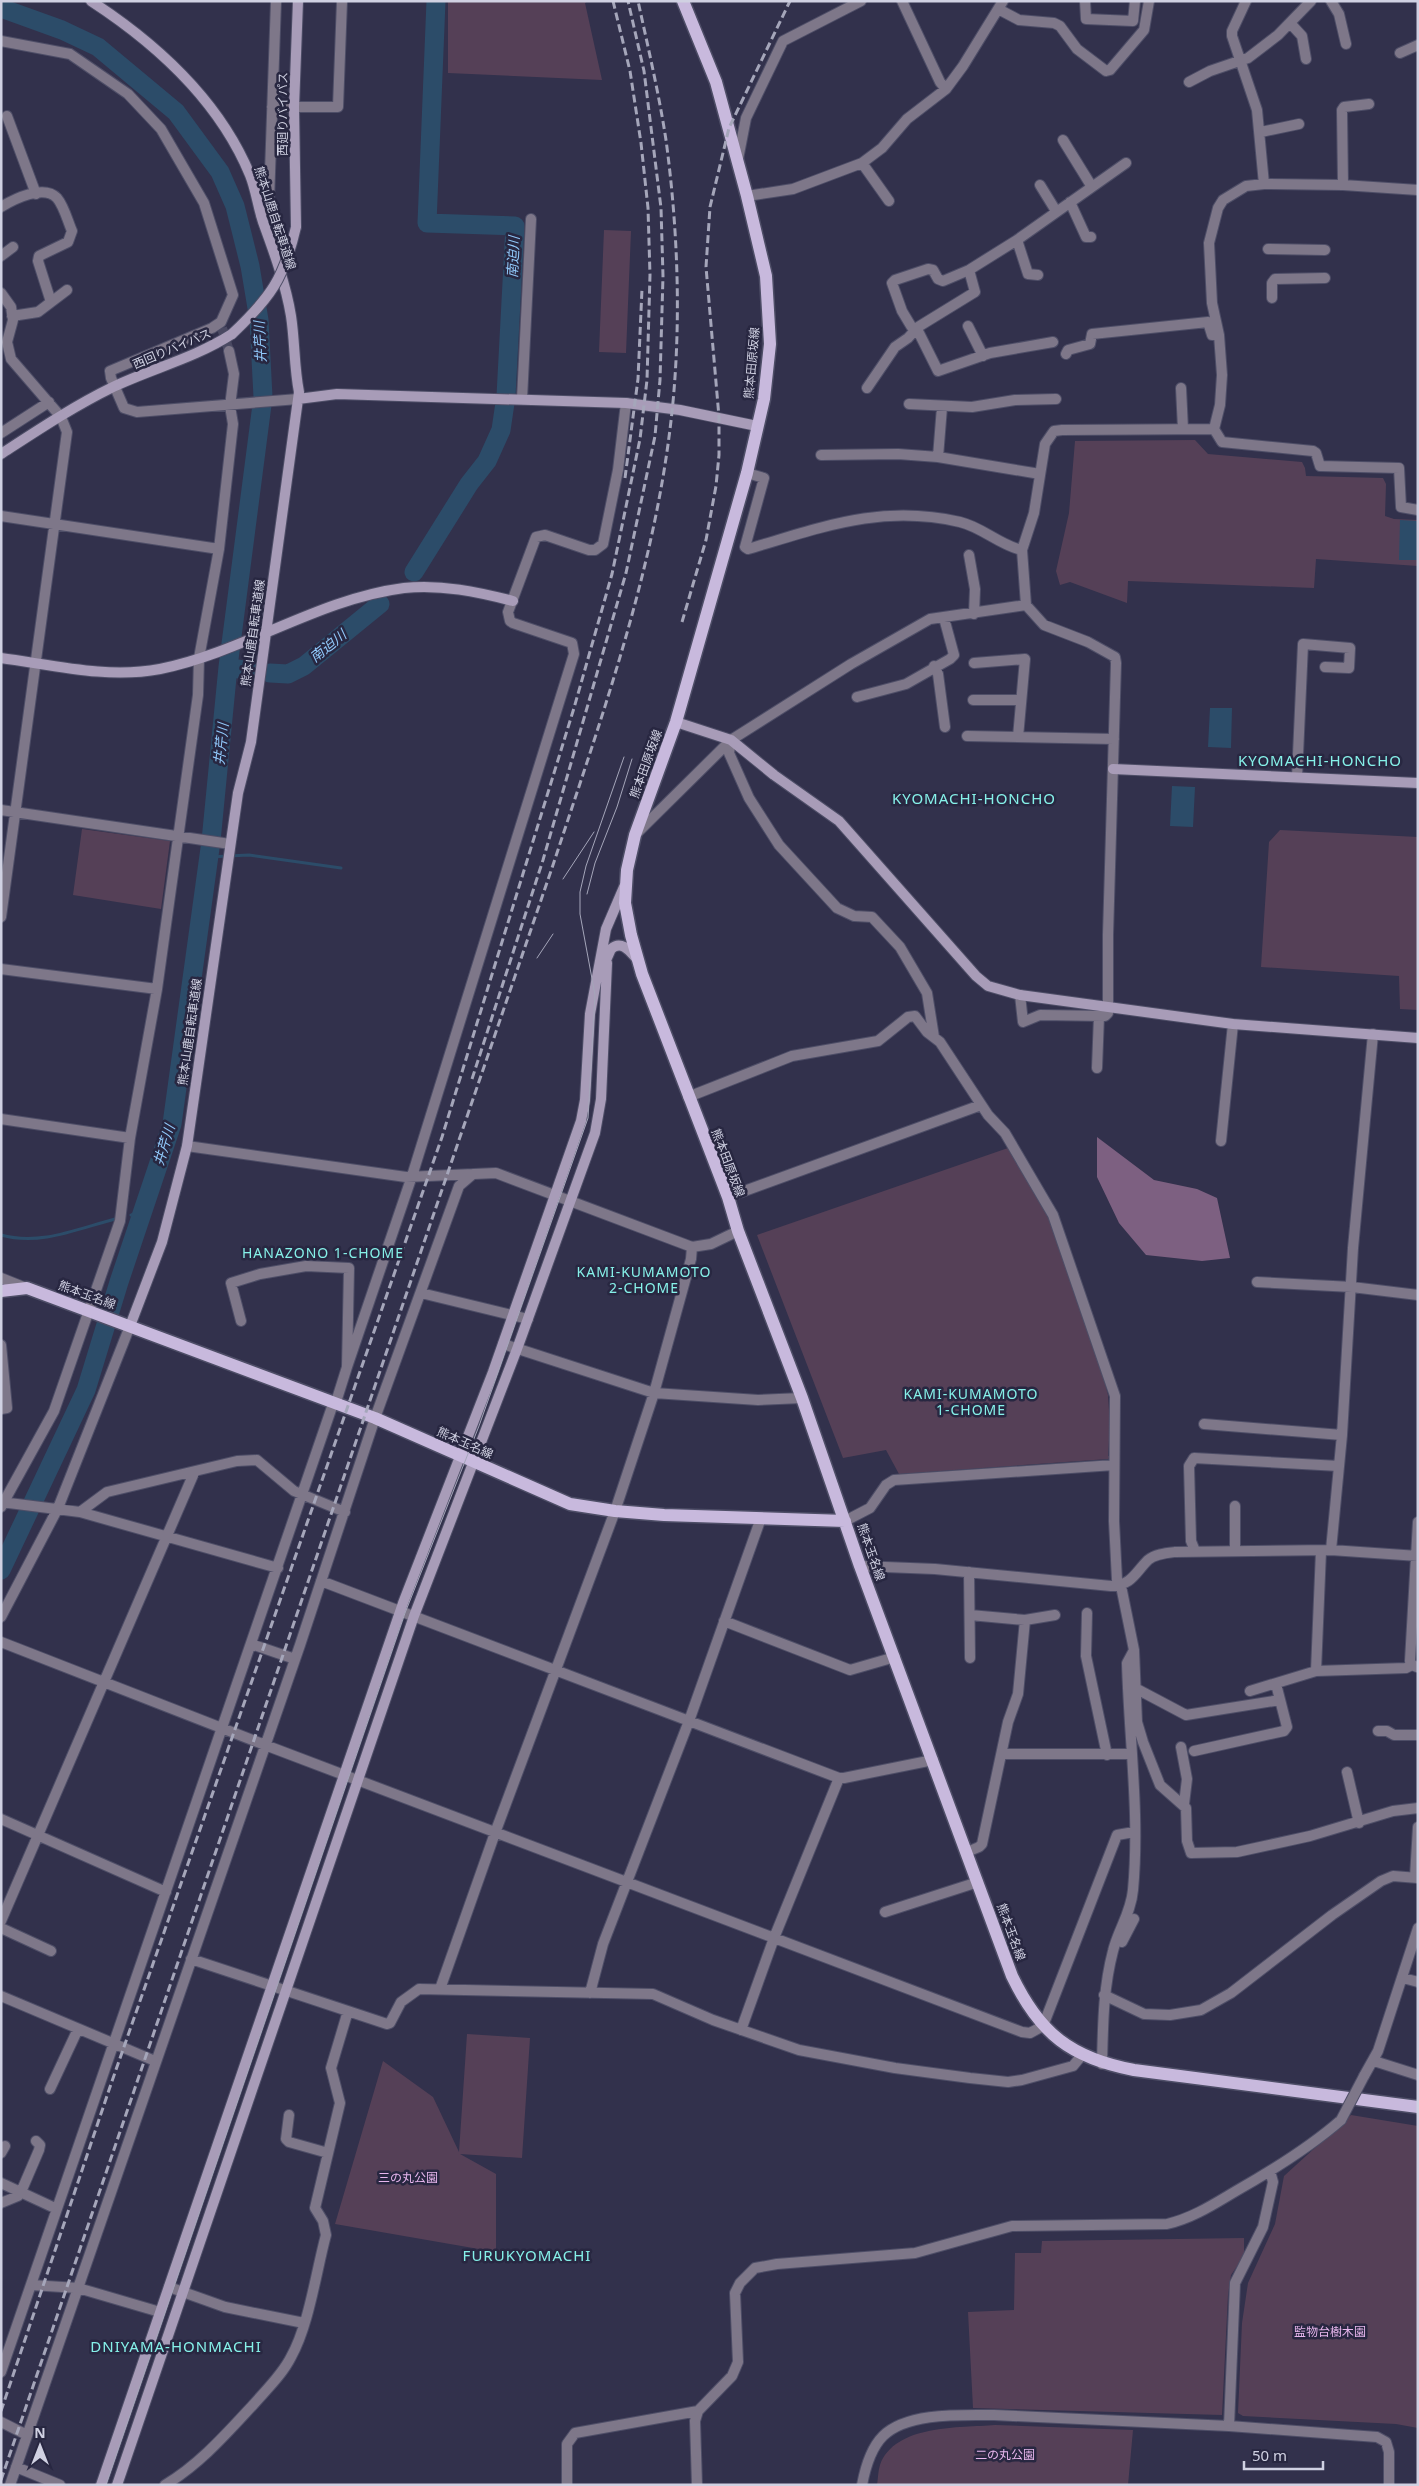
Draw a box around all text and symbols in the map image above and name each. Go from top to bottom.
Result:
street label: 西廻りバイパス [274,72,291,156]
street label: 熊本山鹿自転車道線 [251,164,300,272]
water label: 南迫川 [502,234,523,278]
water label: 井芹川 [249,319,270,363]
street label: 西回りバイパス [130,324,214,373]
street label: 熊本田原坂線 [740,326,763,400]
street label: 熊本山鹿自転車道線 [237,578,268,688]
water label: 南迫川 [305,624,352,666]
water label: 井芹川 [209,720,232,766]
street label: 熊本田原坂線 [625,727,666,801]
district label: KYOMACHI-HONCHO [1238,750,1402,770]
district label: KYOMACHI-HONCHO [892,788,1056,808]
street label: 熊本山鹿自転車道線 [174,977,205,1087]
water label: 井芹川 [148,1120,179,1168]
street label: 熊本田原坂線 [708,1126,749,1199]
district label: HANAZONO 1-CHOME [242,1243,404,1262]
district label: KAMI-KUMAMOTO 2-CHOME [577,1262,711,1297]
street label: 熊本玉名線 [56,1276,118,1313]
district label: KAMI-KUMAMOTO 1-CHOME [904,1384,1038,1419]
street label: 熊本玉名線 [434,1423,496,1463]
street label: 熊本玉名線 [854,1521,889,1583]
street label: 熊本玉名線 [993,1901,1030,1963]
park label: 三の丸公園 [378,2169,438,2186]
district label: FURUKYOMACHI [463,2245,591,2265]
park label: 監物台樹木園 [1294,2323,1366,2340]
district label: DNIYAMA-HONMACHI [90,2336,262,2356]
north arrow [15,2421,65,2471]
text: N [34,2423,46,2442]
scale bar [1244,2438,1323,2470]
text: 50 m [1252,2445,1287,2465]
park label: 二の丸公園 [975,2446,1035,2463]

